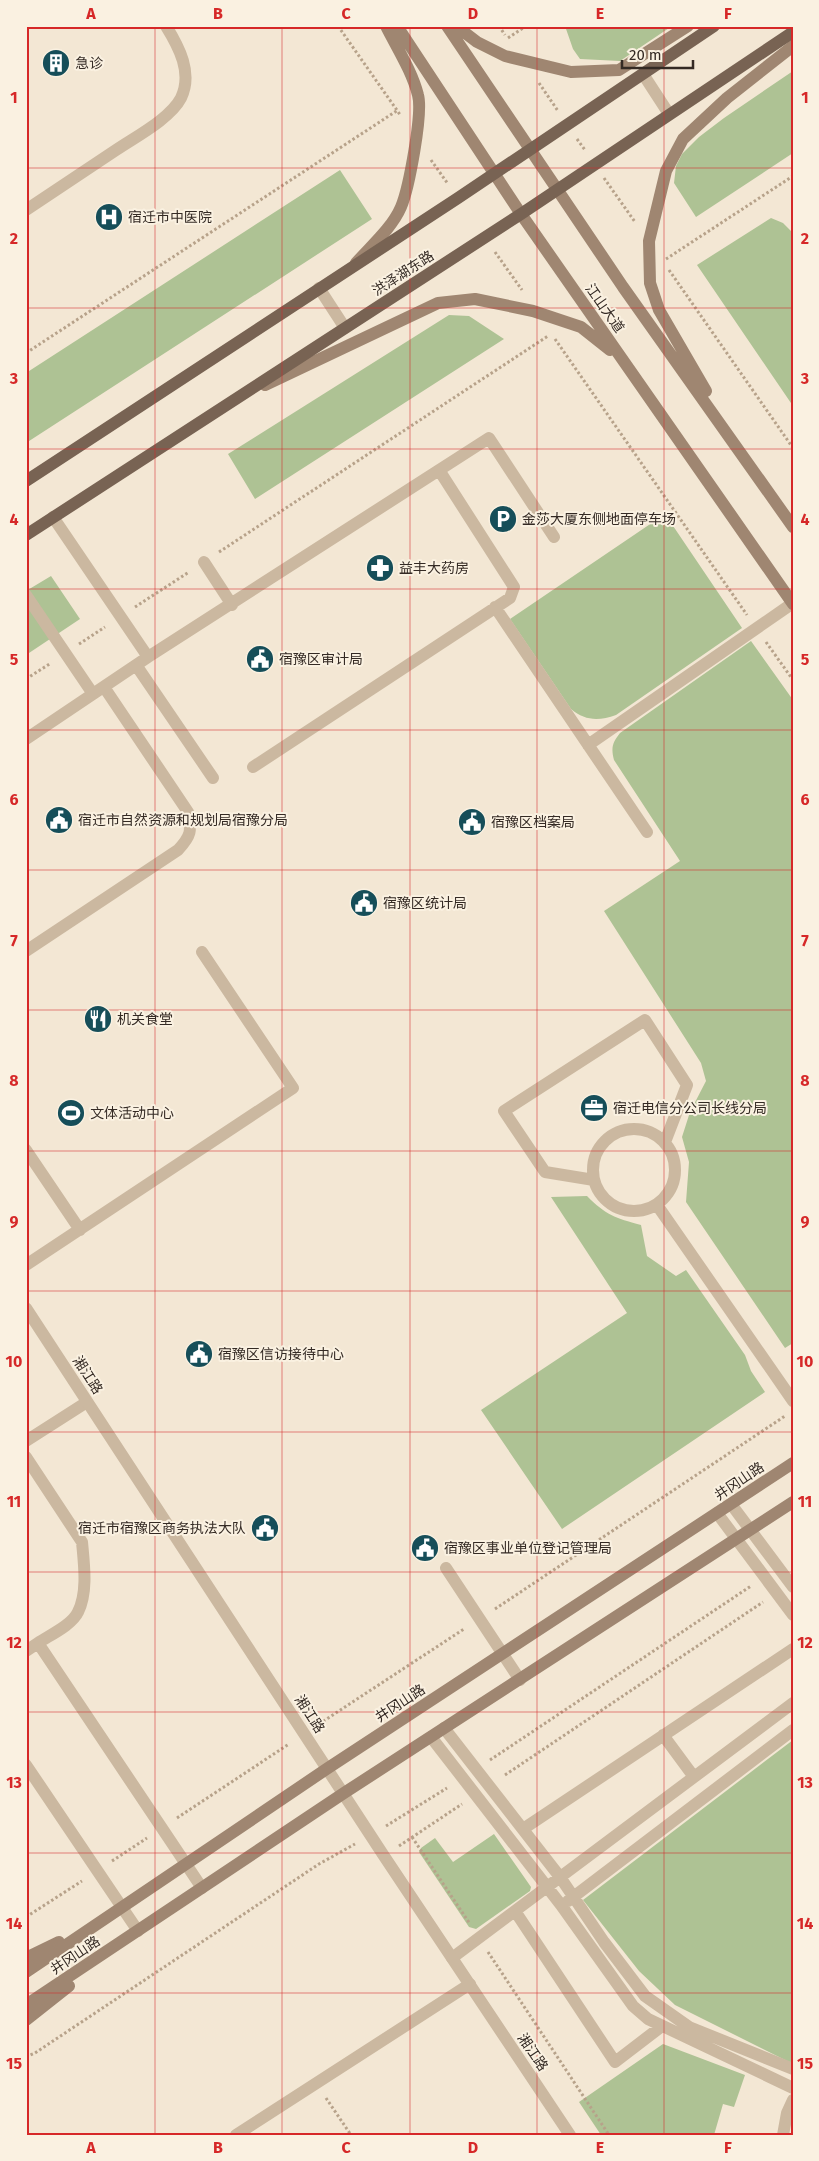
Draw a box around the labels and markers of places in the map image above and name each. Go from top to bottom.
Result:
building icon: 急诊 [41,48,71,78]
place label: 急诊 [75,55,103,72]
hospital icon: 宿迁市中医院 [94,202,124,232]
place label: 宿迁市中医院 [128,209,212,226]
parking icon: 金莎大厦东侧地面停车场 [488,504,518,534]
place label: 金莎大厦东侧地面停车场 [522,511,676,528]
pharmacy icon: 益丰大药房 [365,553,395,583]
place label: 益丰大药房 [399,560,469,577]
public building icon: 宿豫区审计局 [245,644,275,674]
place label: 宿豫区审计局 [279,651,363,668]
public building icon: 宿迁市自然资源和规划局宿豫分局 [44,805,74,835]
public building icon: 宿豫区档案局 [457,807,487,837]
place label: 宿迁市自然资源和规划局宿豫分局 [78,812,288,829]
place label: 宿豫区档案局 [491,814,575,831]
public building icon: 宿豫区统计局 [349,888,379,918]
place label: 宿豫区统计局 [383,895,467,912]
restaurant icon: 机关食堂 [83,1004,113,1034]
place label: 机关食堂 [117,1011,173,1028]
office icon: 宿迁电信分公司长线分局 [579,1093,609,1123]
sports icon: 文体活动中心 [56,1098,86,1128]
place label: 宿迁电信分公司长线分局 [613,1100,767,1117]
place label: 文体活动中心 [90,1105,174,1122]
public building icon: 宿豫区信访接待中心 [184,1339,214,1369]
place label: 宿豫区信访接待中心 [218,1346,344,1363]
public building icon: 宿迁市宿豫区商务执法大队 [250,1513,280,1543]
place label: 宿迁市宿豫区商务执法大队 [78,1520,246,1537]
public building icon: 宿豫区事业单位登记管理局 [410,1533,440,1563]
place label: 宿豫区事业单位登记管理局 [444,1540,612,1557]

